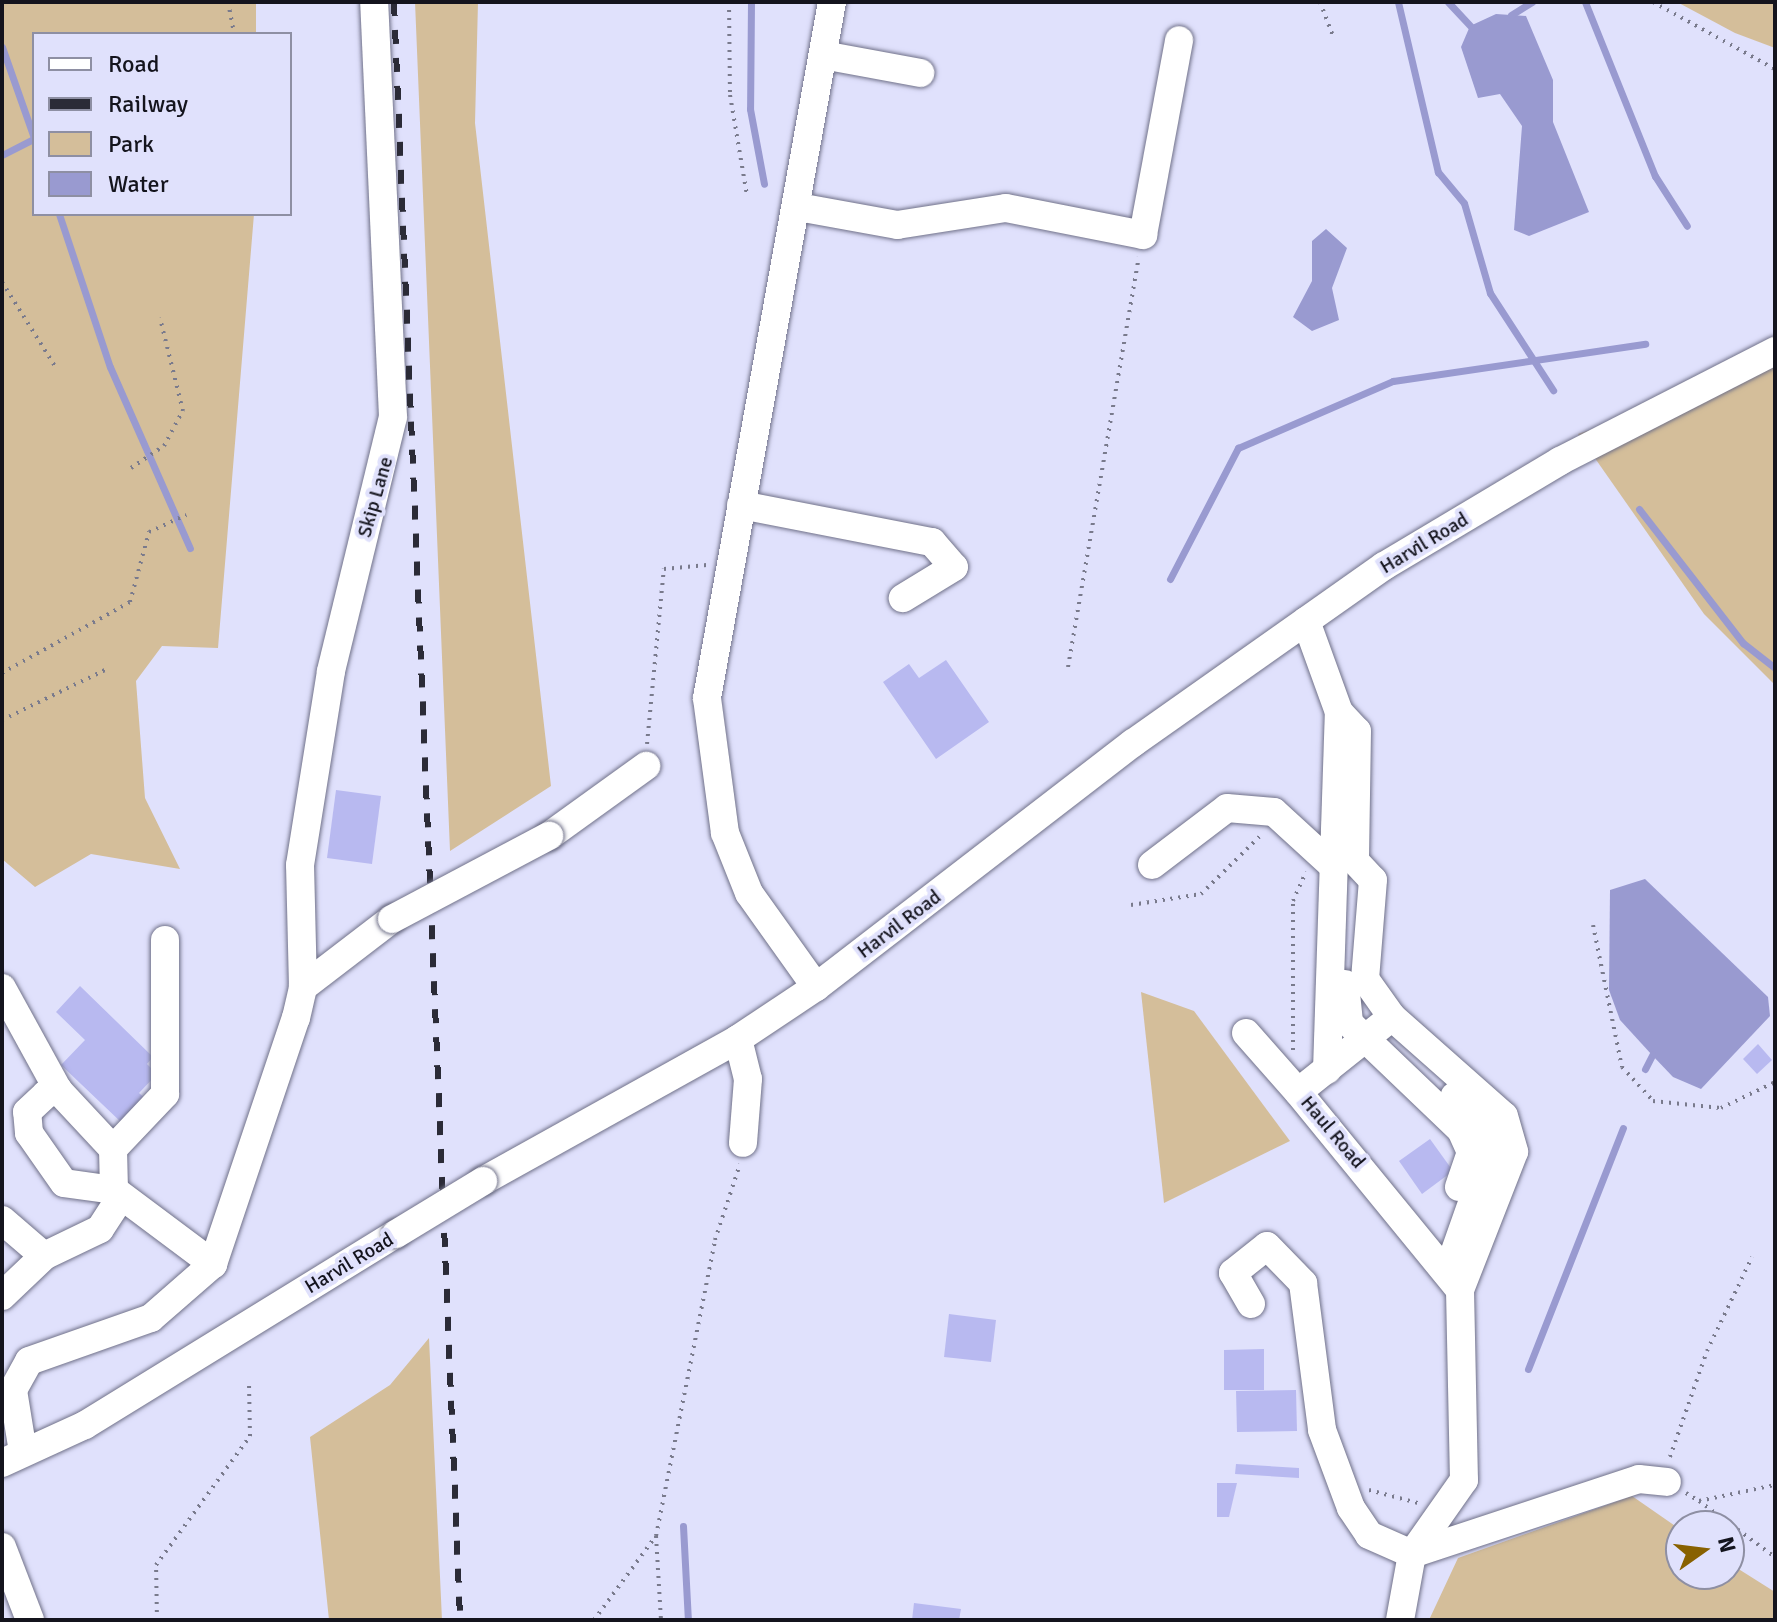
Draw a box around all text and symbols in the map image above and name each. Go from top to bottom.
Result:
legend [32,32,292,216]
text: Road [108,49,159,79]
text: Railway [108,89,188,119]
text: Park [108,129,154,159]
text: Water [108,169,168,199]
street label: Skip Lane [352,454,398,540]
street label: Harvil Road [1375,507,1473,579]
street label: Harvil Road [852,885,946,963]
street label: Haul Road [1296,1091,1370,1173]
street label: Harvil Road [300,1227,398,1299]
north arrow [1665,1510,1745,1590]
text: N [1712,1534,1742,1555]

